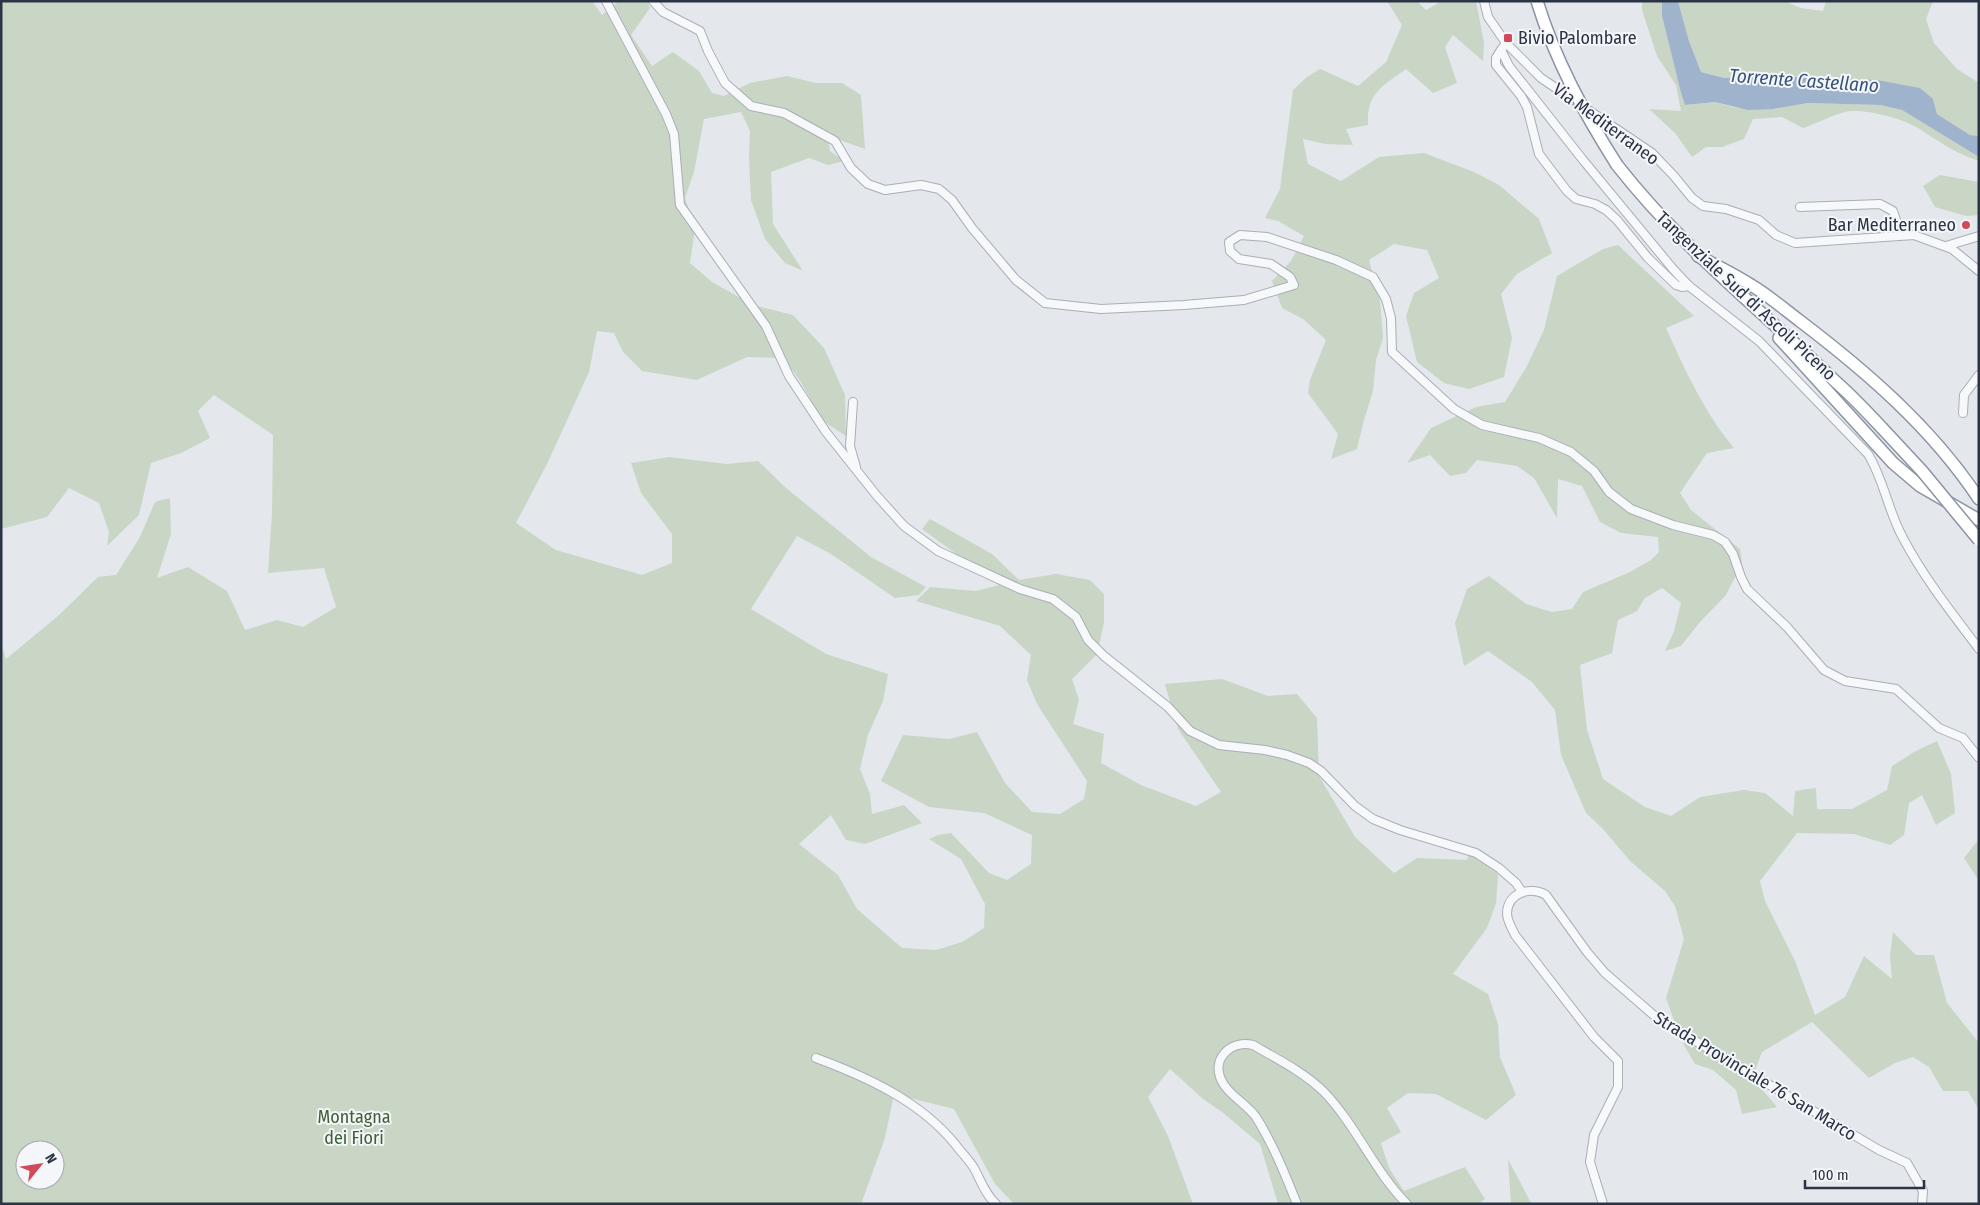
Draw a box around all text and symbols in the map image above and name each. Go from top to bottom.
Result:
place label: Bivio Palombare [1518,27,1637,49]
marker: Bivio Palombare [1502,32,1514,44]
water label: Torrente Castellano [1728,64,1880,97]
street label: Via Mediterraneo [1549,78,1663,170]
street label: Tangenziale Sud di Ascoli Piceno [1652,207,1840,385]
place label: Bar Mediterraneo [1828,214,1956,236]
marker: Bar Mediterraneo [1960,219,1972,231]
street label: Strada Provinciale 76 San Marco [1650,1007,1860,1145]
park label: Montagna dei Fiori [318,1106,391,1149]
north arrow [15,1140,65,1190]
text: N [41,1151,60,1167]
scale bar [1805,1158,1924,1190]
text: 100 m [1812,1166,1849,1184]

